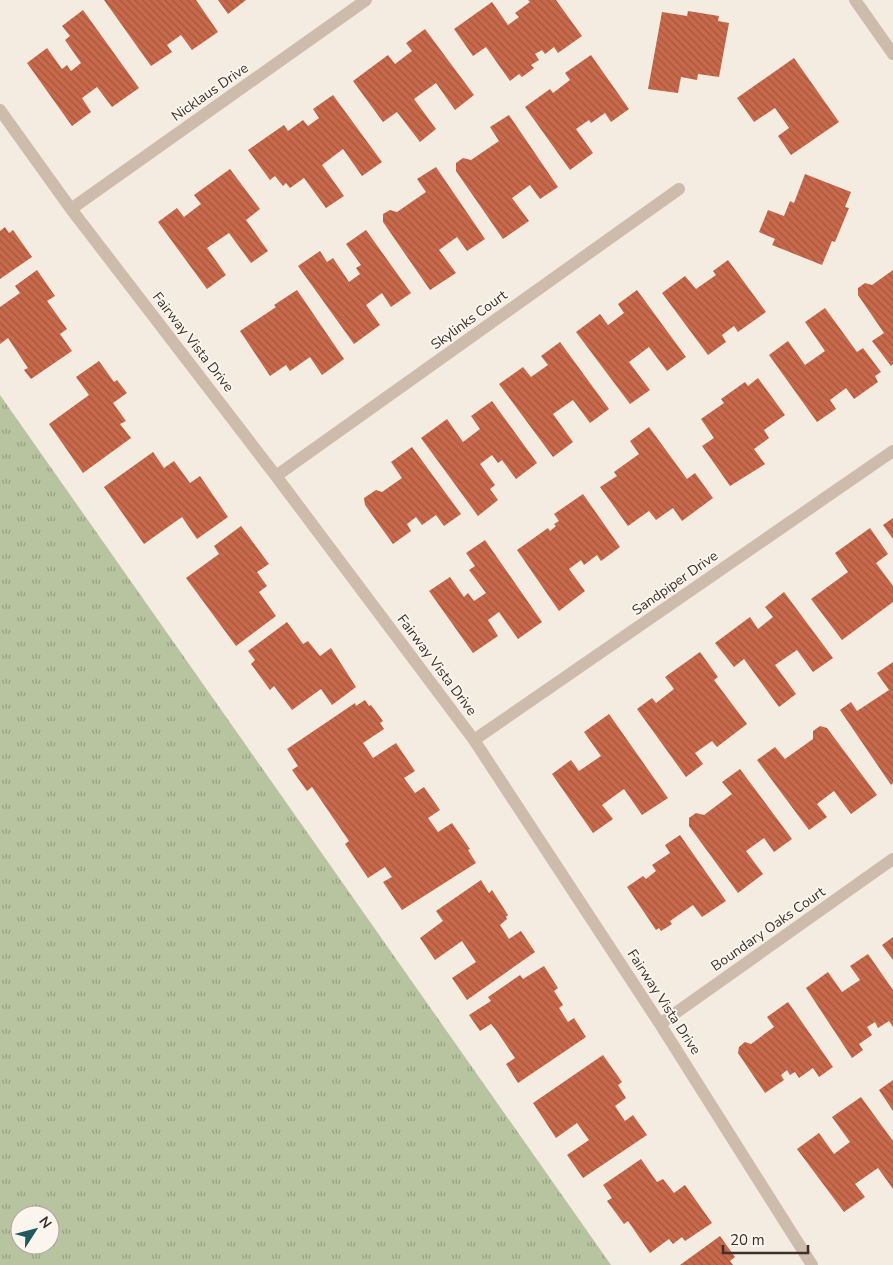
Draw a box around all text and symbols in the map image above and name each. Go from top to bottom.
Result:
street label: Nicklaus Drive [168,58,252,126]
street label: Skylinks Court [427,286,511,354]
street label: Fairway Vista Drive [148,288,238,396]
street label: Sandpiper Drive [628,546,722,620]
street label: Fairway Vista Drive [393,611,481,719]
street label: Boundary Oaks Court [707,882,829,976]
street label: Fairway Vista Drive [623,946,705,1058]
north arrow [10,1205,60,1255]
text: N [34,1213,56,1232]
scale bar [723,1222,808,1254]
text: 20 m [730,1230,765,1250]

